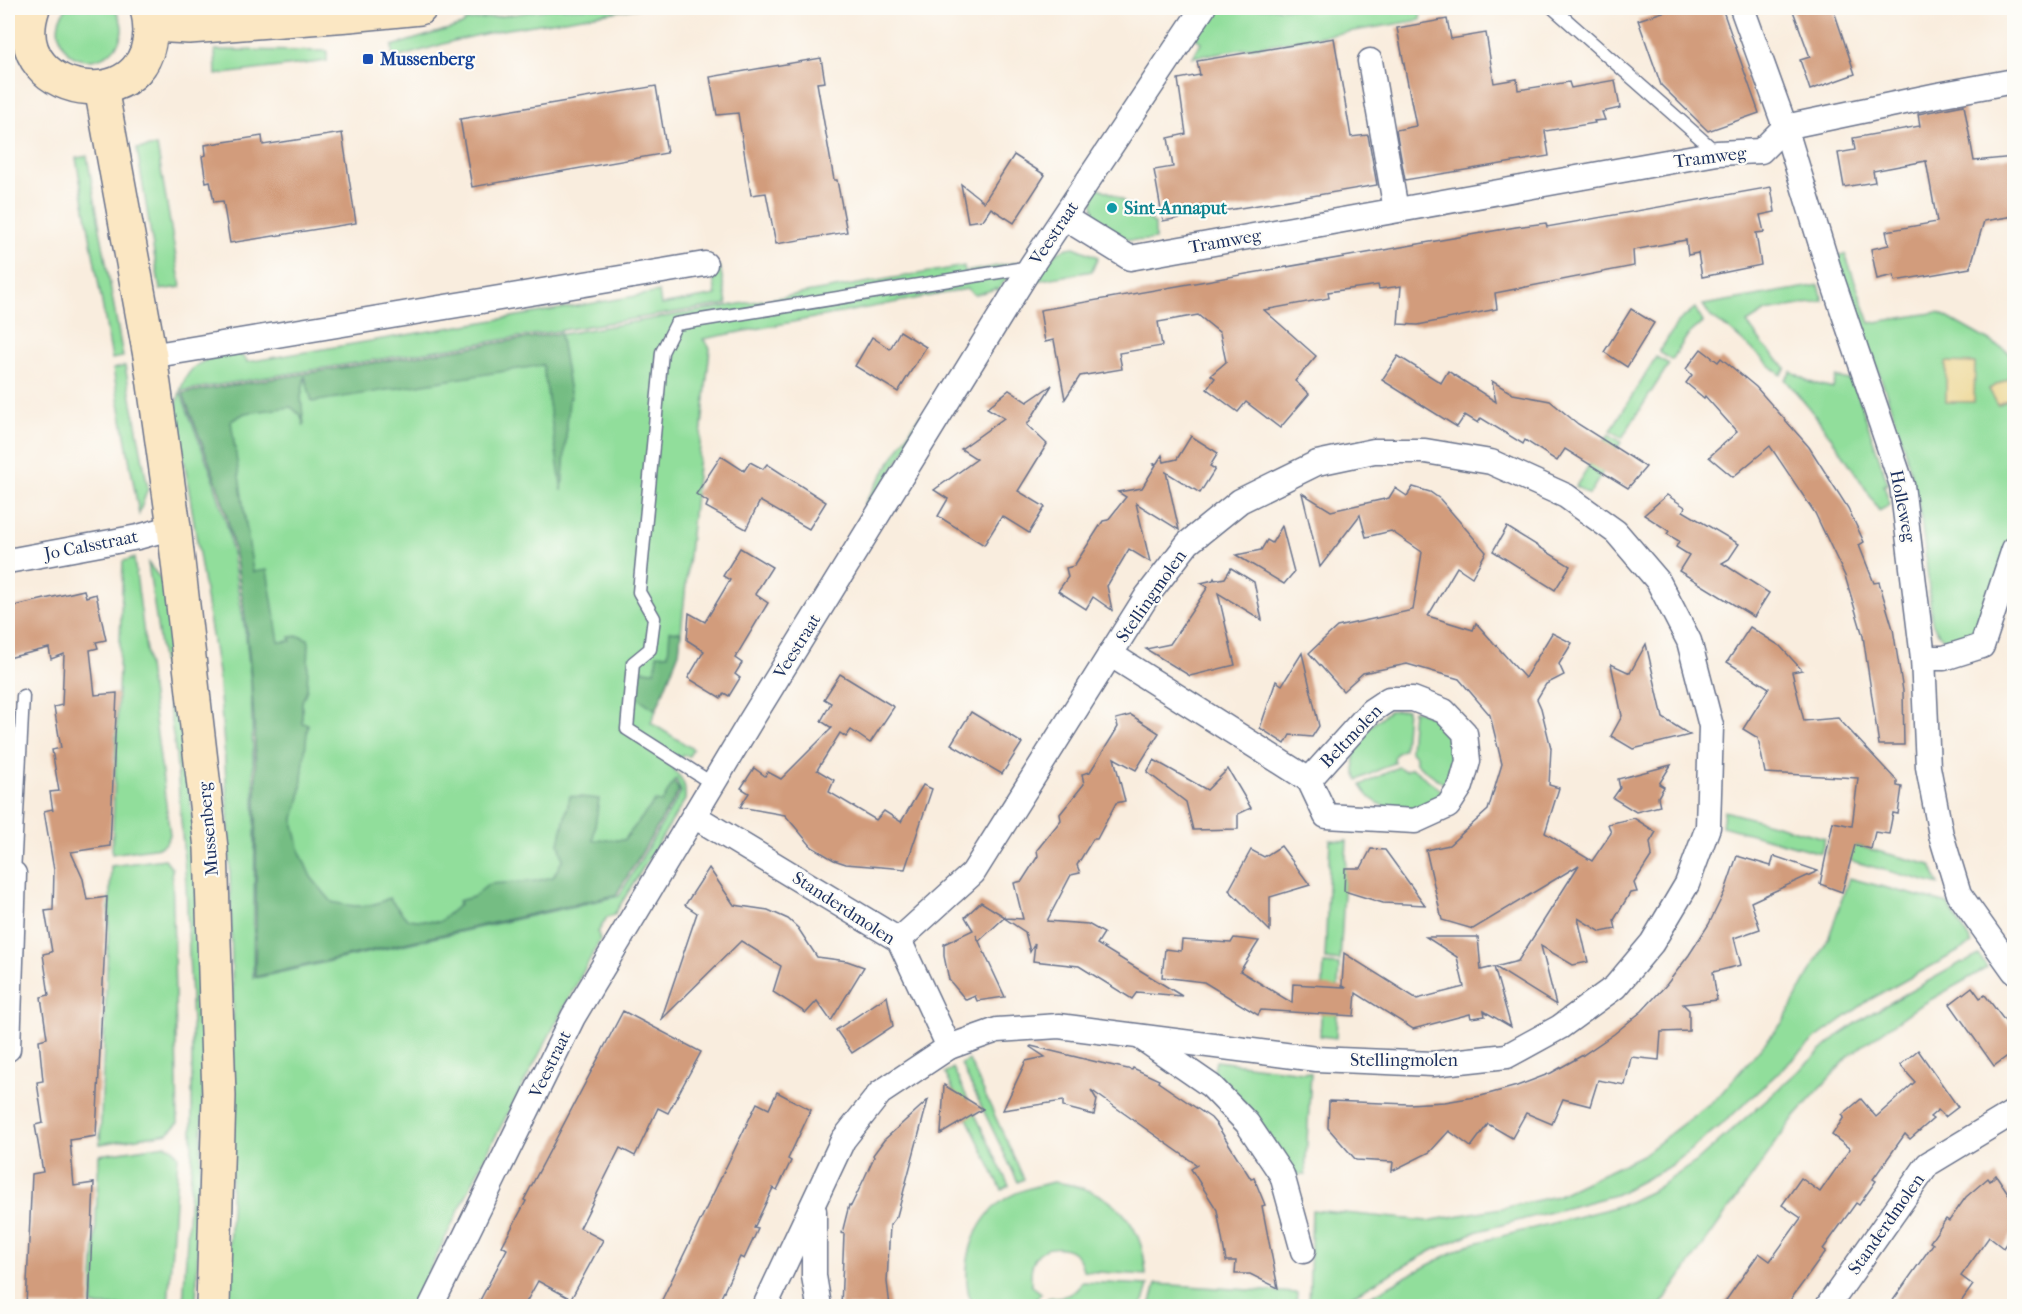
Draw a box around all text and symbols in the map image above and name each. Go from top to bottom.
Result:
place label: Mussenberg [379,49,476,70]
marker: Mussenberg [361,52,375,66]
street label: Tramweg [1673,143,1748,172]
street label: Veestraat [1025,197,1084,270]
place label: Sint-Annaput [1124,198,1228,219]
marker: Sint-Annaput [1105,201,1119,215]
street label: Tramweg [1187,225,1263,258]
street label: Holleweg [1885,468,1920,544]
street label: Jo Calsstraat [40,526,140,565]
street label: Stellingmolen [1112,546,1191,647]
street label: Veestraat [769,610,826,683]
street label: Beltmolen [1316,700,1387,772]
street label: Mussenberg [194,781,223,877]
street label: Standerdmolen [788,867,900,950]
street label: Veestraat [525,1027,576,1102]
street label: Stellingmolen [1350,1050,1459,1071]
street label: Standerdmolen [1844,1169,1929,1279]

